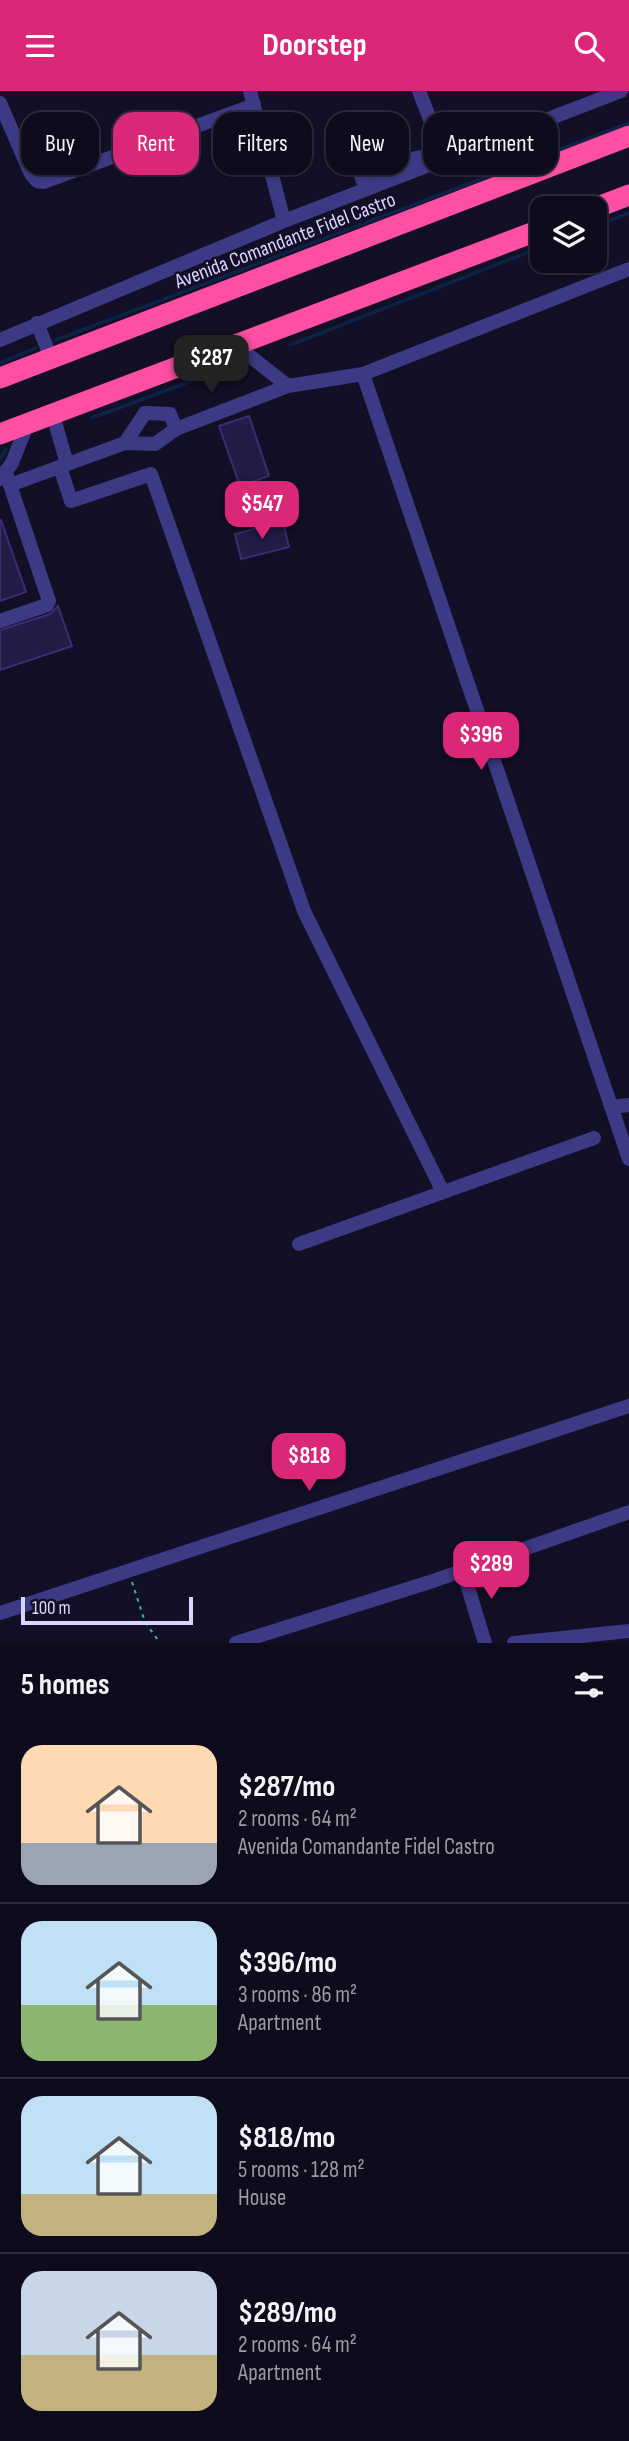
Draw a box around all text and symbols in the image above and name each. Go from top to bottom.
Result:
text: Doorstep [262,26,367,65]
icon: menu [21,27,59,65]
icon: search [570,27,608,65]
chip: Buy [21,112,99,175]
chip: Rent [113,112,199,175]
chip: Filters [213,112,312,175]
chip: New [326,112,409,175]
chip: Apartment [423,112,558,175]
street label: Avenida Comandante Fidel Castro [170,187,399,294]
map controls [530,196,607,273]
button: layers [530,196,607,273]
pin: $287 [170,335,252,395]
text: $287 [190,344,232,372]
pin: $547 [221,482,303,541]
text: $547 [241,490,283,518]
pin: $396 [440,713,522,772]
text: $396 [459,721,503,749]
pin: $818 [268,1433,350,1493]
text: $818 [288,1442,330,1470]
pin: $289 [450,1541,532,1601]
text: $289 [469,1550,513,1578]
scale bar [21,1594,192,1626]
text: 100 m [32,1597,71,1620]
icon: filters [570,1666,608,1704]
text: 5 homes [21,1667,110,1703]
text: $287/mo [238,1769,335,1805]
icon: home [77,1773,161,1857]
text: 2 rooms · 64 m² [238,1805,357,1833]
text: Avenida Comandante Fidel Castro [238,1833,495,1861]
text: $396/mo [238,1945,337,1981]
icon: home [77,1949,161,2033]
text: 3 rooms · 86 m² [238,1981,357,2009]
text: Apartment [238,2009,322,2037]
text: $818/mo [238,2120,335,2156]
icon: home [77,2124,161,2208]
text: 5 rooms · 128 m² [238,2156,365,2184]
text: House [238,2184,286,2212]
text: $289/mo [238,2295,337,2331]
icon: home [77,2299,161,2383]
text: 2 rooms · 64 m² [238,2331,357,2359]
text: Apartment [238,2359,322,2387]

